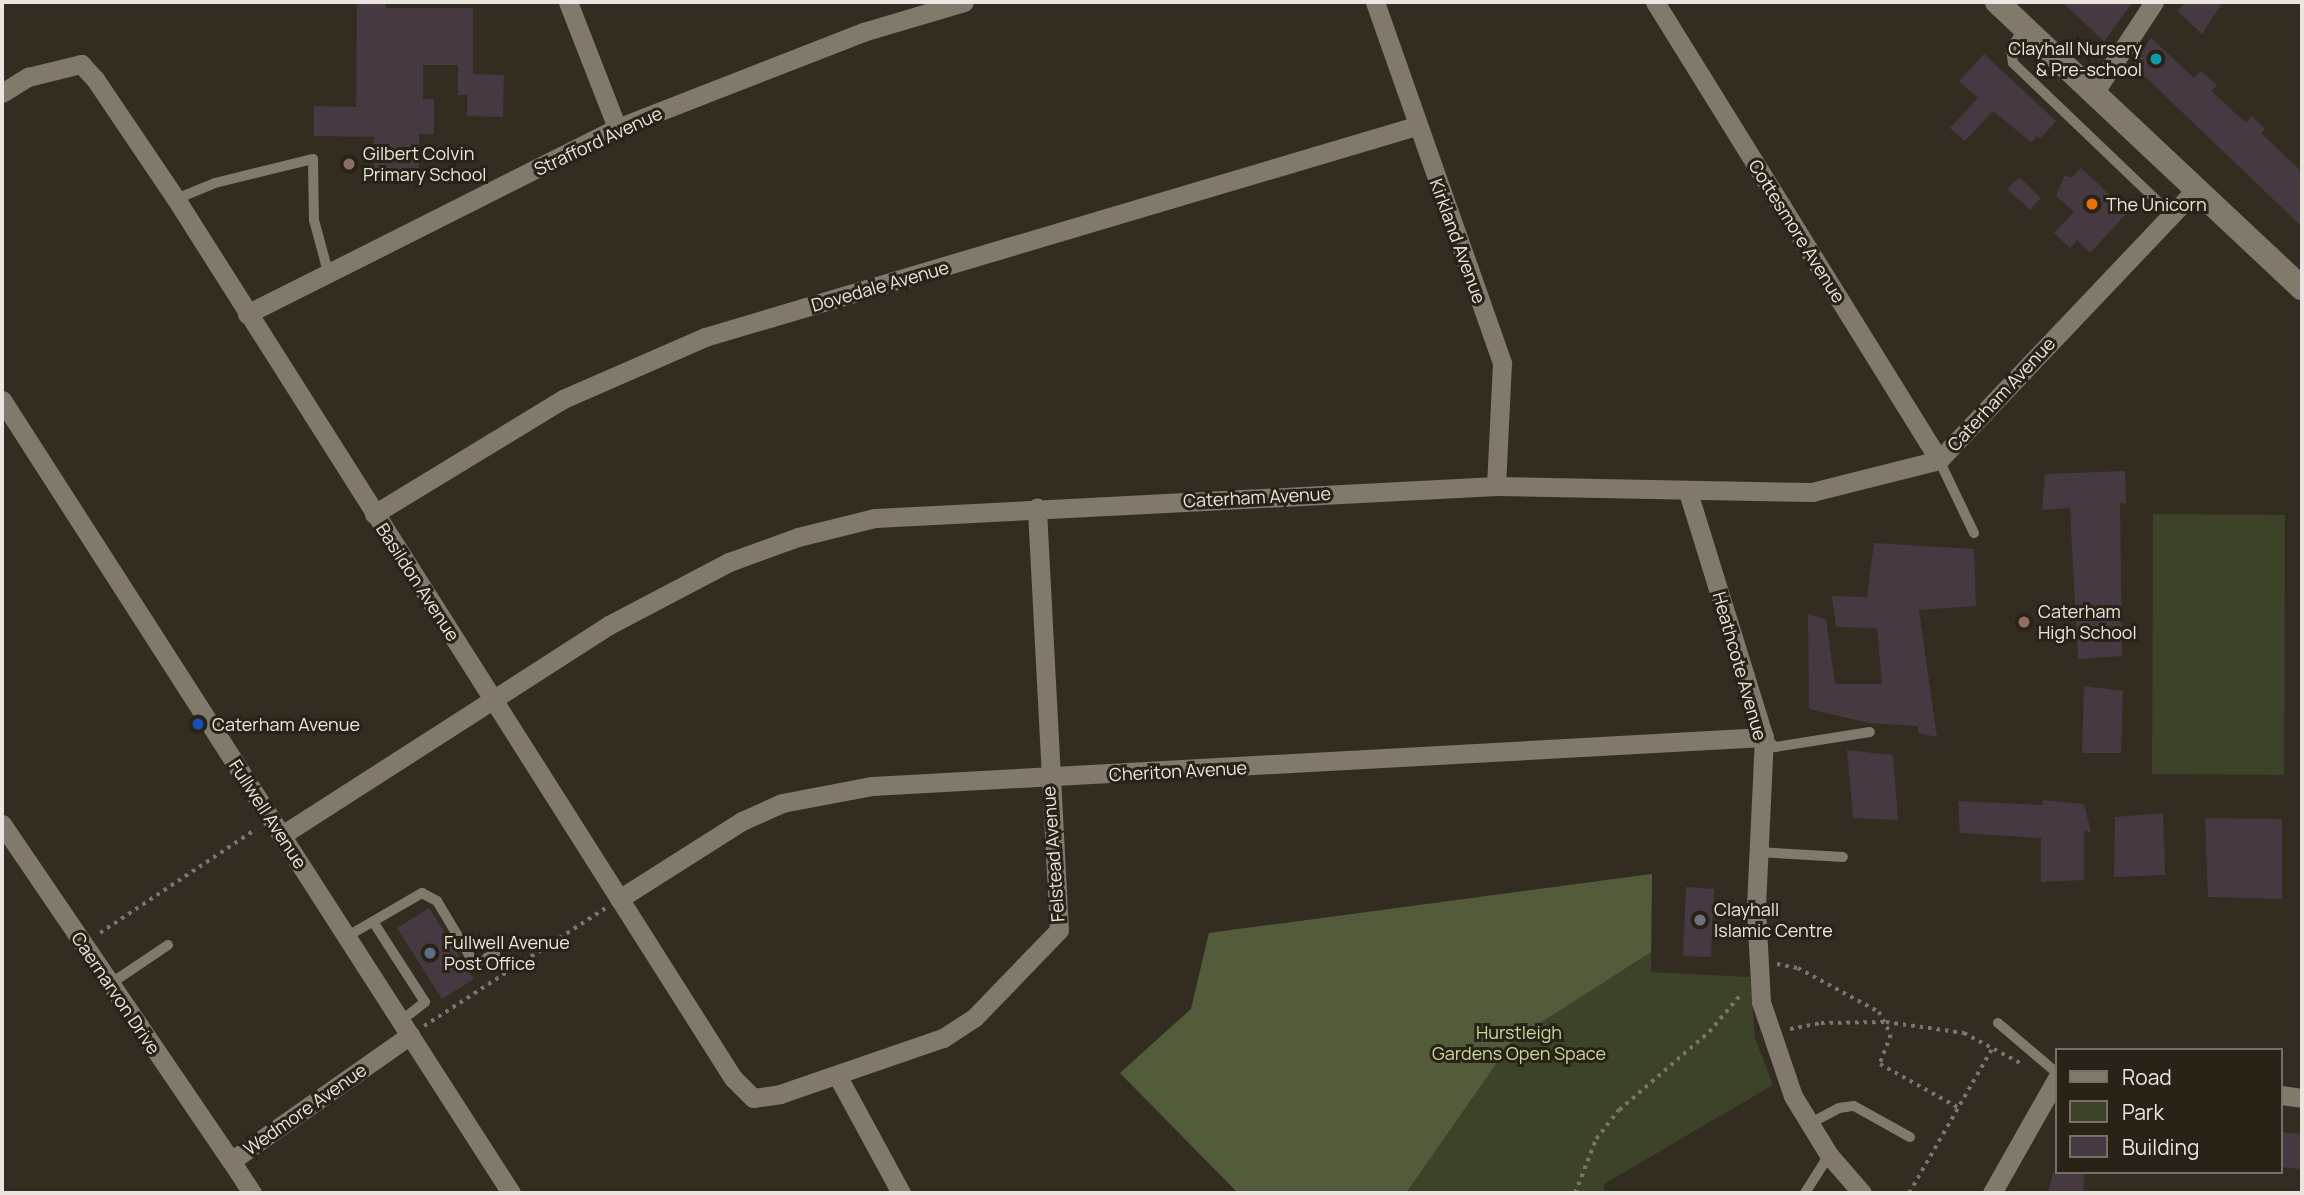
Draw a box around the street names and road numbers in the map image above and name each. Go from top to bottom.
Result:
street label: Strafford Avenue [531,102,665,180]
street label: Cottesmore Avenue [1744,155,1850,307]
street label: Kirkland Avenue [1425,176,1491,306]
street label: Dovedale Avenue [809,256,951,316]
street label: Caterham Avenue [1943,333,2059,455]
street label: Caterham Avenue [1183,482,1331,512]
street label: Basildon Avenue [372,519,464,645]
street label: Heathcote Avenue [1708,589,1772,743]
street label: Fullwell Avenue [225,755,311,873]
street label: Cheriton Avenue [1108,757,1248,785]
street label: Felstead Avenue [1037,785,1069,923]
street label: Caernarvon Drive [67,928,165,1058]
street label: Wedmore Avenue [239,1059,371,1159]

